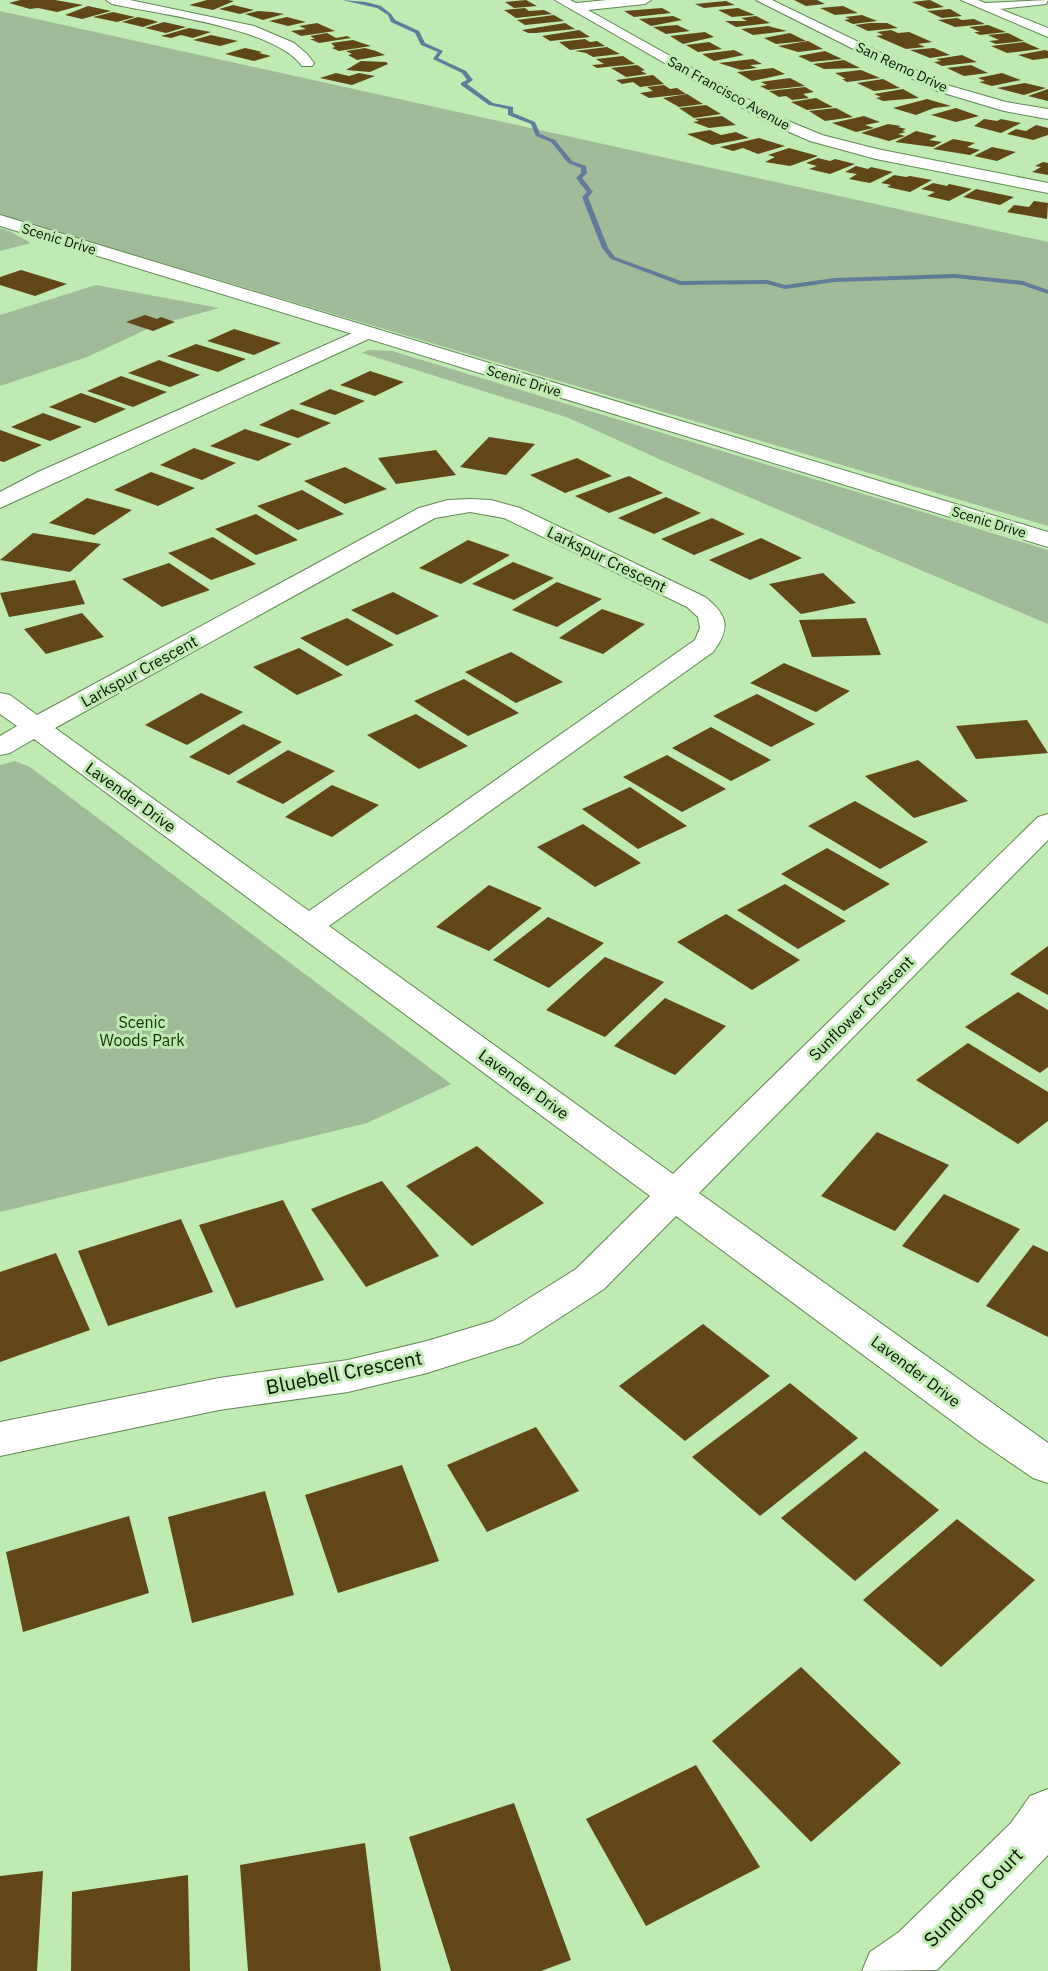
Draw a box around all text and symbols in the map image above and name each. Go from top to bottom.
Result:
street label: San Remo Drive [853,38,951,96]
street label: San Francisco Avenue [665,52,794,134]
street label: Scenic Drive [20,219,99,259]
street label: Scenic Drive [485,361,564,401]
street label: Scenic Drive [950,502,1029,542]
street label: Larkspur Crescent [544,521,670,597]
street label: Larkspur Crescent [77,631,201,711]
street label: Lavender Drive [82,757,180,837]
street label: Sunflower Crescent [804,951,918,1065]
park label: Scenic Woods Park [99,1012,185,1050]
street label: Lavender Drive [475,1044,573,1124]
street label: Lavender Drive [867,1331,965,1411]
street label: Bluebell Crescent [264,1344,424,1400]
street label: Sundrop Court [917,1841,1029,1953]

